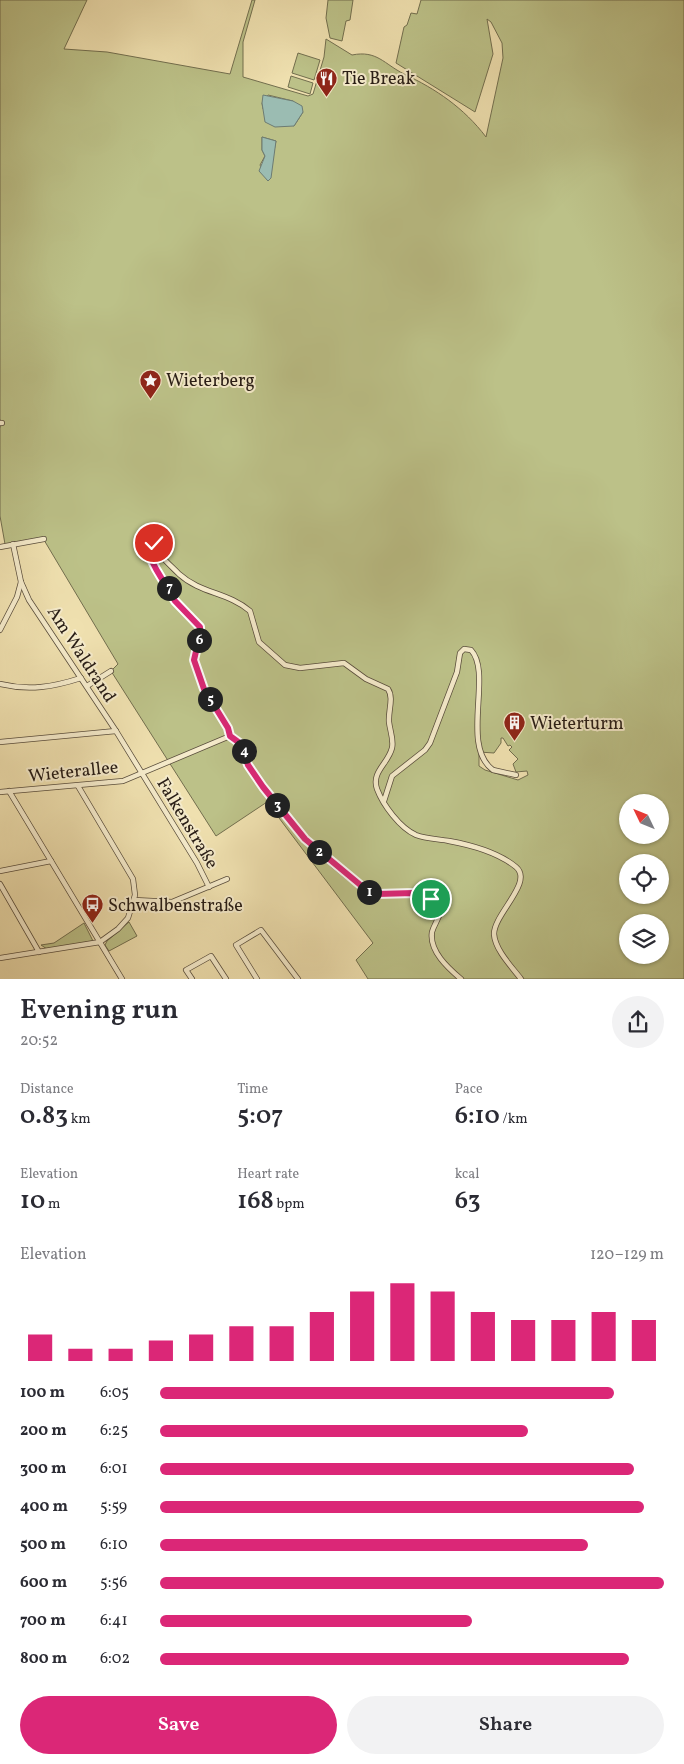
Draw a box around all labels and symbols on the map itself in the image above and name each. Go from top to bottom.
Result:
restaurant icon: Tie Break [314,66,338,97]
place label: Tie Break [342,67,415,92]
place icon: Wieterberg [138,368,162,399]
place label: Wieterberg [166,369,255,394]
pin [133,522,175,564]
pin: 7 [156,576,182,600]
street label: Am Waldrand [40,602,121,708]
pin: 6 [186,628,212,652]
pin: 5 [198,686,222,712]
building icon: Wieterturm [502,711,526,742]
place label: Wieterturm [530,712,624,737]
pin: 4 [232,738,256,764]
street label: Wieterallee [27,755,119,790]
street label: Falkenstraße [150,774,224,874]
pin: 3 [264,792,290,818]
north arrow [619,794,669,844]
pin: 2 [306,840,332,864]
pin [410,878,452,920]
pin: 1 [356,880,382,904]
bus stop icon: Schwalbenstraße [80,893,104,924]
place label: Schwalbenstraße [108,894,243,919]

